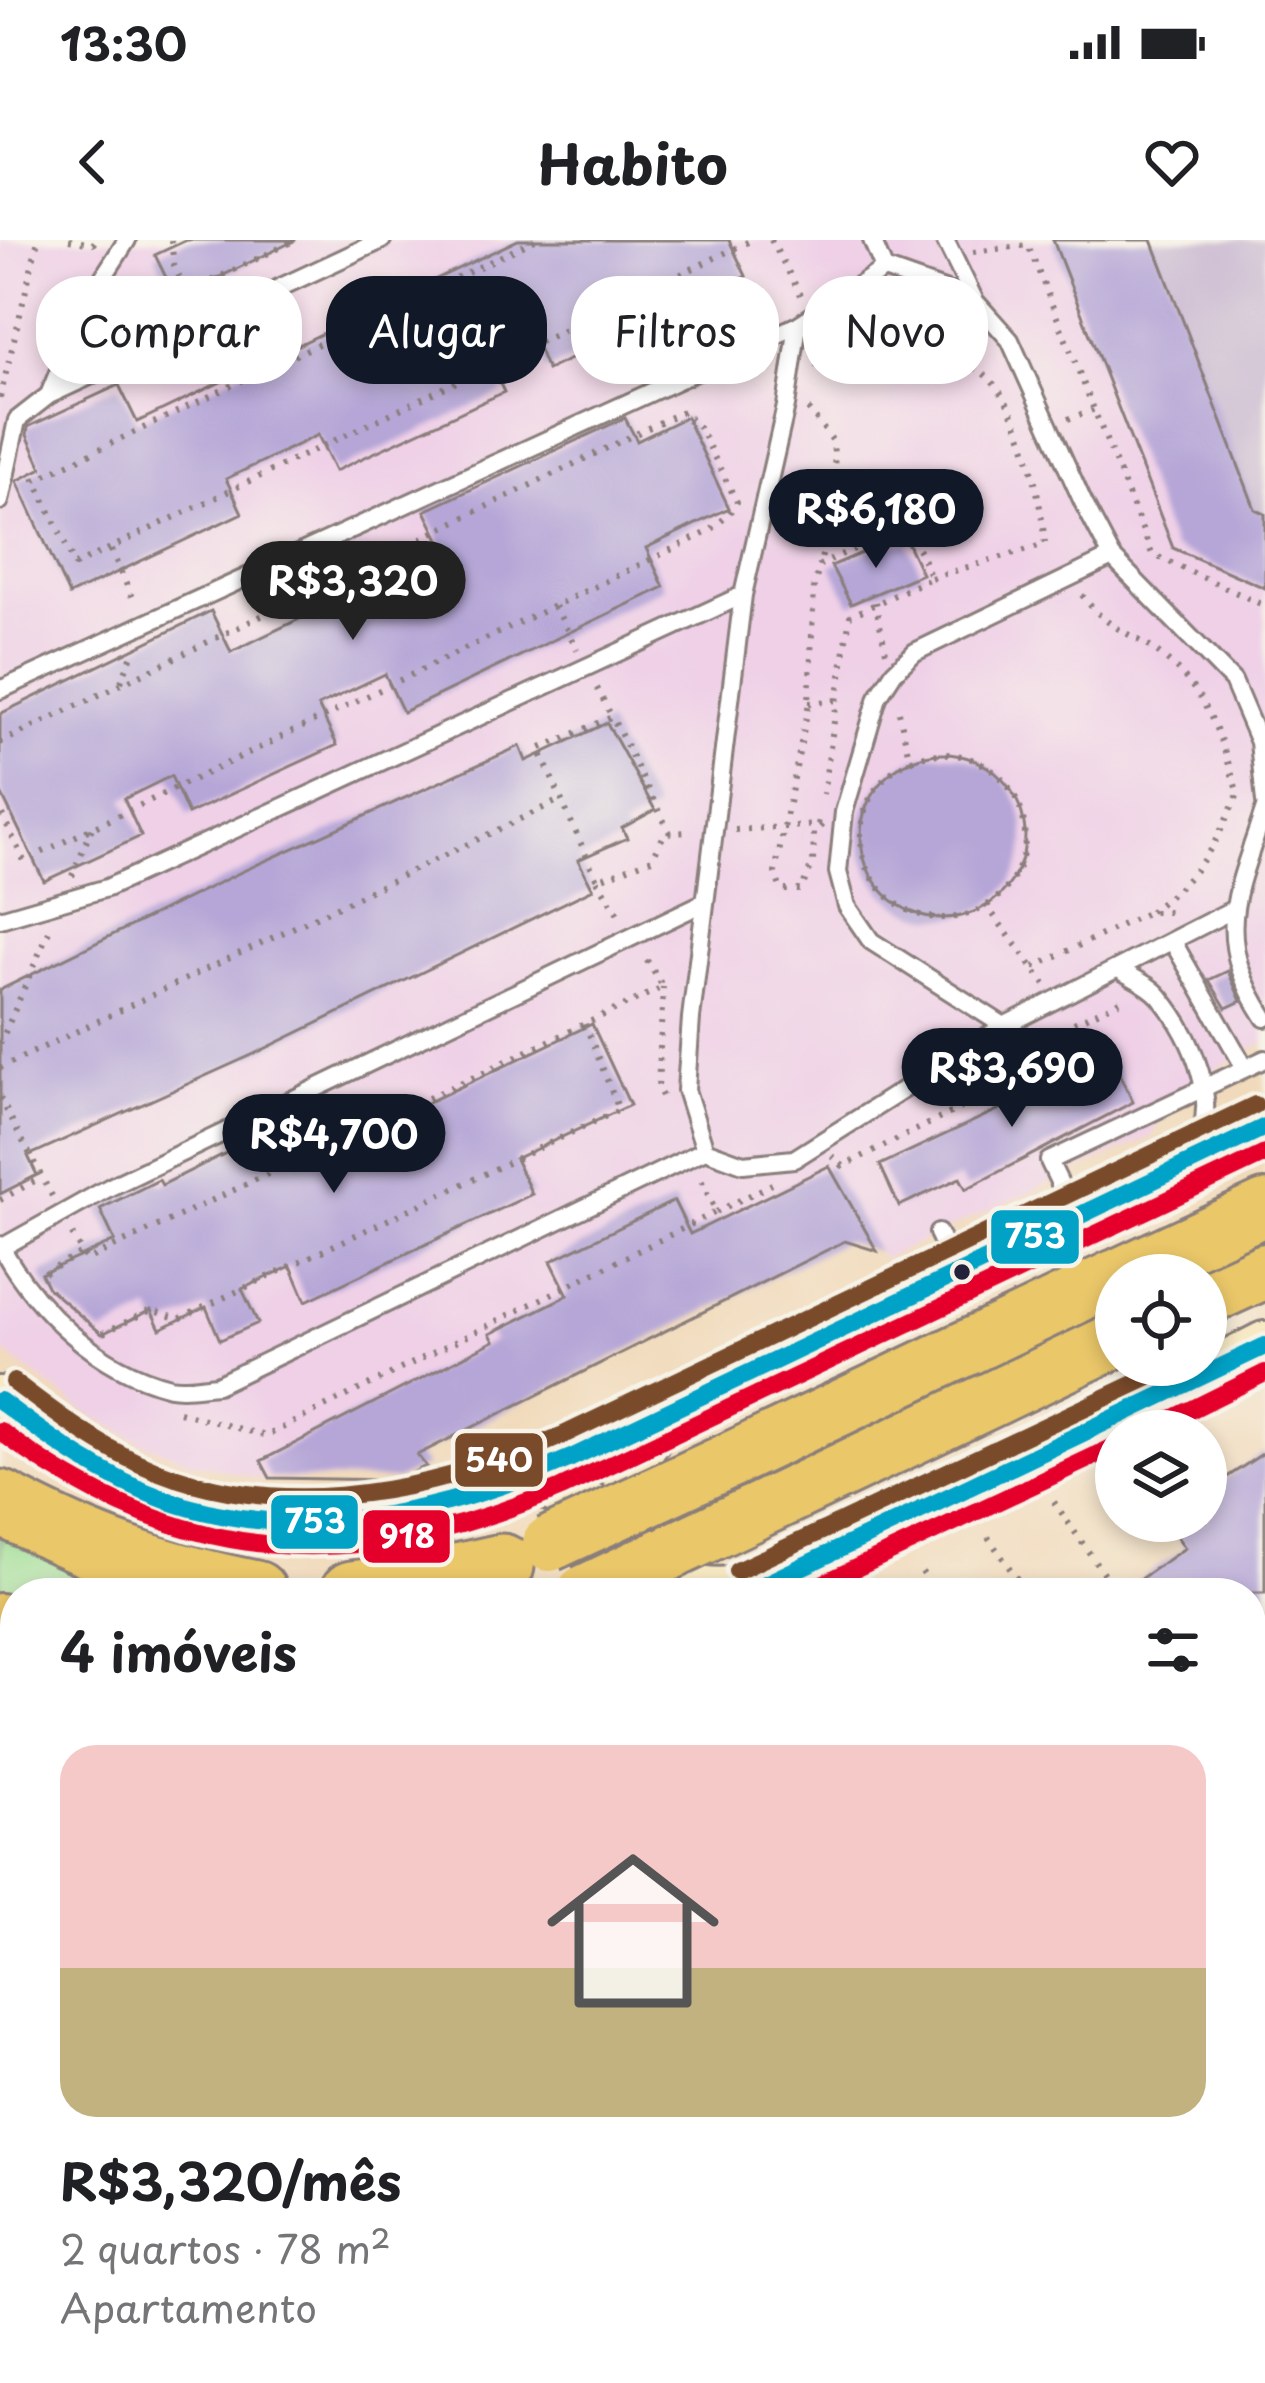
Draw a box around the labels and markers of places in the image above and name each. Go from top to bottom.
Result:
pin: R$6,180 [765,469,987,571]
pin: R$3,320 [242,541,464,643]
pin: R$3,690 [901,1028,1123,1130]
pin: R$4,700 [223,1094,445,1196]
unlabelled marker [951,1261,973,1283]

